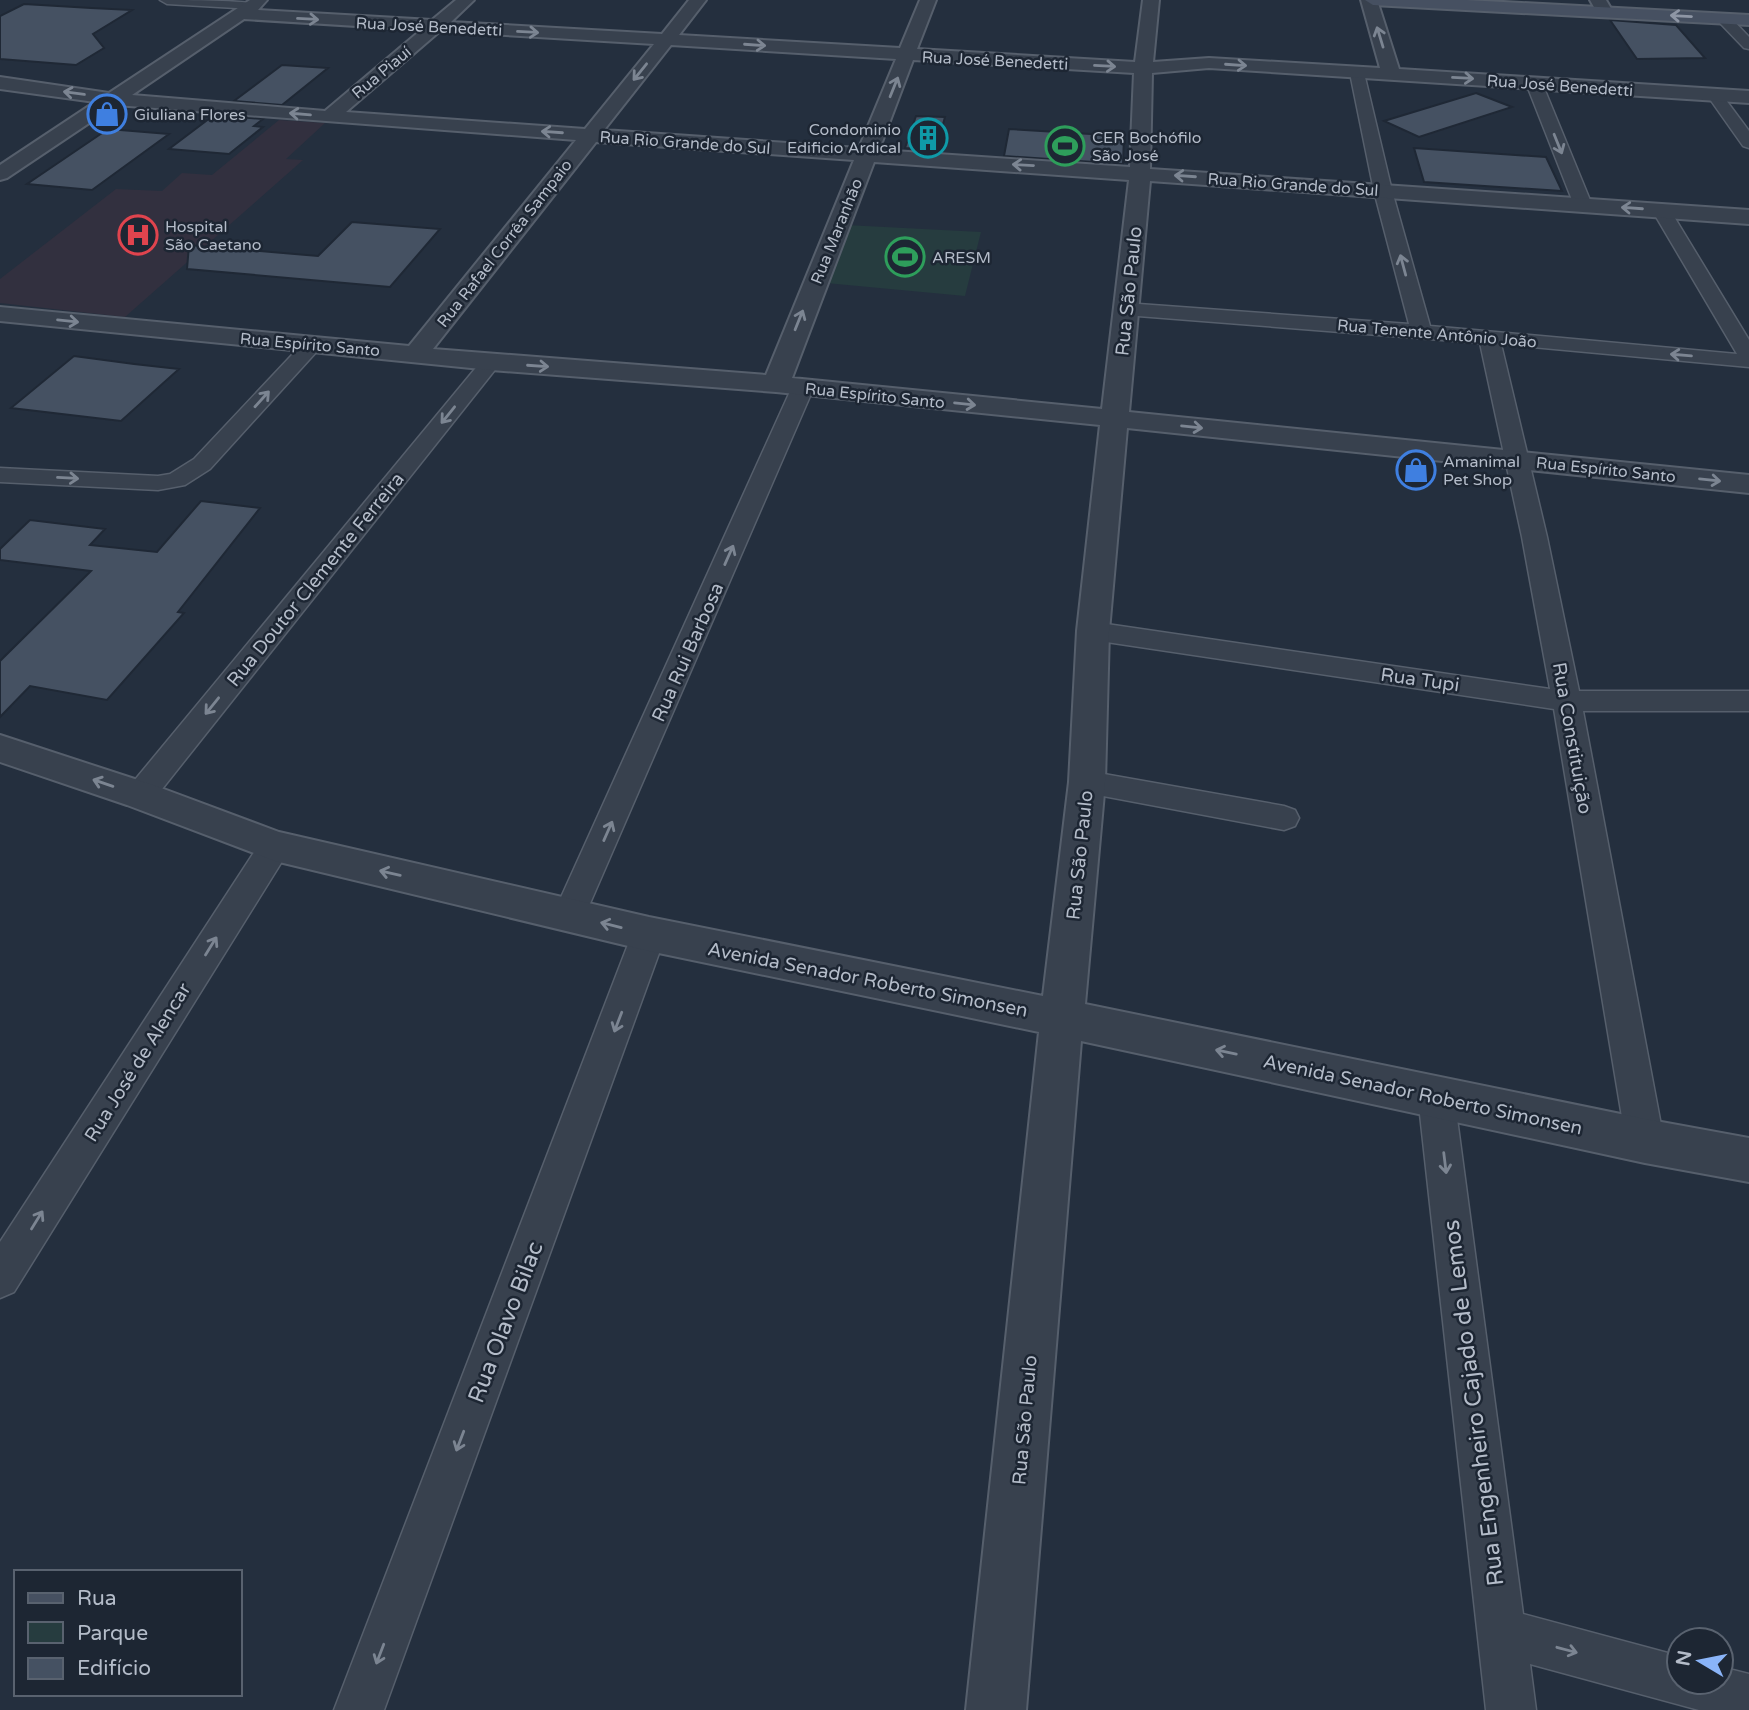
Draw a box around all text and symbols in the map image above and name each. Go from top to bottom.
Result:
one-way arrow [1670,9,1693,22]
one-way arrow [296,12,319,25]
street label: Rua José Benedetti [355,13,503,41]
one-way arrow [516,25,539,38]
one-way arrow [1373,26,1386,48]
one-way arrow [743,39,766,52]
street label: Rua Piauí [348,42,415,103]
street label: Rua José Benedetti [921,47,1069,75]
one-way arrow [1224,59,1246,72]
one-way arrow [1093,60,1115,73]
one-way arrow [632,63,647,81]
street label: Rua José Benedetti [1486,71,1634,101]
one-way arrow [1451,72,1474,85]
one-way arrow [888,76,901,98]
one-way arrow [63,87,86,100]
shop icon: Giuliana Flores [86,93,128,135]
place label: Giuliana Flores [134,105,246,125]
one-way arrow [290,107,312,120]
building icon: Condominio Edificio Ardical [907,117,949,159]
place label: Condominio Edificio Ardical [787,120,901,158]
one-way arrow [541,125,564,138]
sports icon: CER Bochófilo São José [1044,125,1086,167]
street label: Rua Rio Grande do Sul [599,127,771,159]
place label: CER Bochófilo São José [1092,128,1201,166]
one-way arrow [1553,132,1566,154]
street label: Rua Rafael Corrêa Sampaio [433,156,577,332]
one-way arrow [1012,158,1035,171]
one-way arrow [1174,169,1197,182]
street label: Rua Rio Grande do Sul [1207,169,1379,201]
street label: Rua Maranhão [807,176,867,287]
one-way arrow [1621,201,1644,214]
hospital icon: Hospital São Caetano [117,214,159,256]
place label: Hospital São Caetano [165,217,261,255]
street label: Rua São Paulo [1111,225,1147,357]
sports icon: ARESM [884,236,926,278]
place label: ARESM [932,248,991,268]
one-way arrow [1396,254,1409,277]
one-way arrow [794,310,807,332]
one-way arrow [56,314,79,327]
street label: Rua Tenente Antônio João [1336,315,1538,353]
street label: Rua Espírito Santo [239,329,381,361]
one-way arrow [1670,348,1693,361]
one-way arrow [526,360,549,373]
street label: Rua Espírito Santo [804,379,946,413]
one-way arrow [254,390,270,408]
one-way arrow [953,398,976,411]
one-way arrow [440,406,455,424]
one-way arrow [1180,421,1202,434]
shop icon: Amanimal Pet Shop [1395,449,1437,491]
place label: Amanimal Pet Shop [1443,452,1520,490]
street label: Rua Espírito Santo [1535,453,1677,487]
street label: Rua Doutor Clemente Ferreira [223,468,409,691]
one-way arrow [56,472,79,485]
one-way arrow [1699,473,1721,486]
one-way arrow [723,545,736,567]
street label: Rua Rui Barbosa [647,579,728,725]
street label: Rua Constituição [1548,661,1596,816]
street label: Rua Tupi [1379,664,1461,696]
one-way arrow [204,697,220,715]
one-way arrow [92,776,114,789]
street label: Rua São Paulo [1062,789,1098,921]
one-way arrow [602,821,615,842]
one-way arrow [379,865,402,879]
one-way arrow [600,918,623,931]
one-way arrow [205,936,219,956]
street label: Avenida Senador Roberto Simonsen [706,938,1030,1022]
street label: Rua José de Alencar [80,979,196,1146]
one-way arrow [610,1010,623,1032]
one-way arrow [1215,1044,1238,1058]
street label: Avenida Senador Roberto Simonsen [1261,1050,1584,1140]
one-way arrow [1438,1151,1451,1174]
one-way arrow [30,1211,44,1231]
street label: Rua Engenheiro Cajado de Lemos [1438,1218,1510,1588]
street label: Rua Olavo Bilac [462,1238,550,1407]
street label: Rua São Paulo [1008,1354,1042,1486]
one-way arrow [453,1429,466,1451]
legend [14,1570,242,1696]
text: Rua [77,1586,117,1611]
text: Parque [77,1621,148,1646]
north arrow [1665,1626,1735,1696]
one-way arrow [373,1642,386,1664]
one-way arrow [1556,1644,1578,1657]
text: N [1672,1649,1696,1668]
text: Edifício [77,1656,151,1681]

